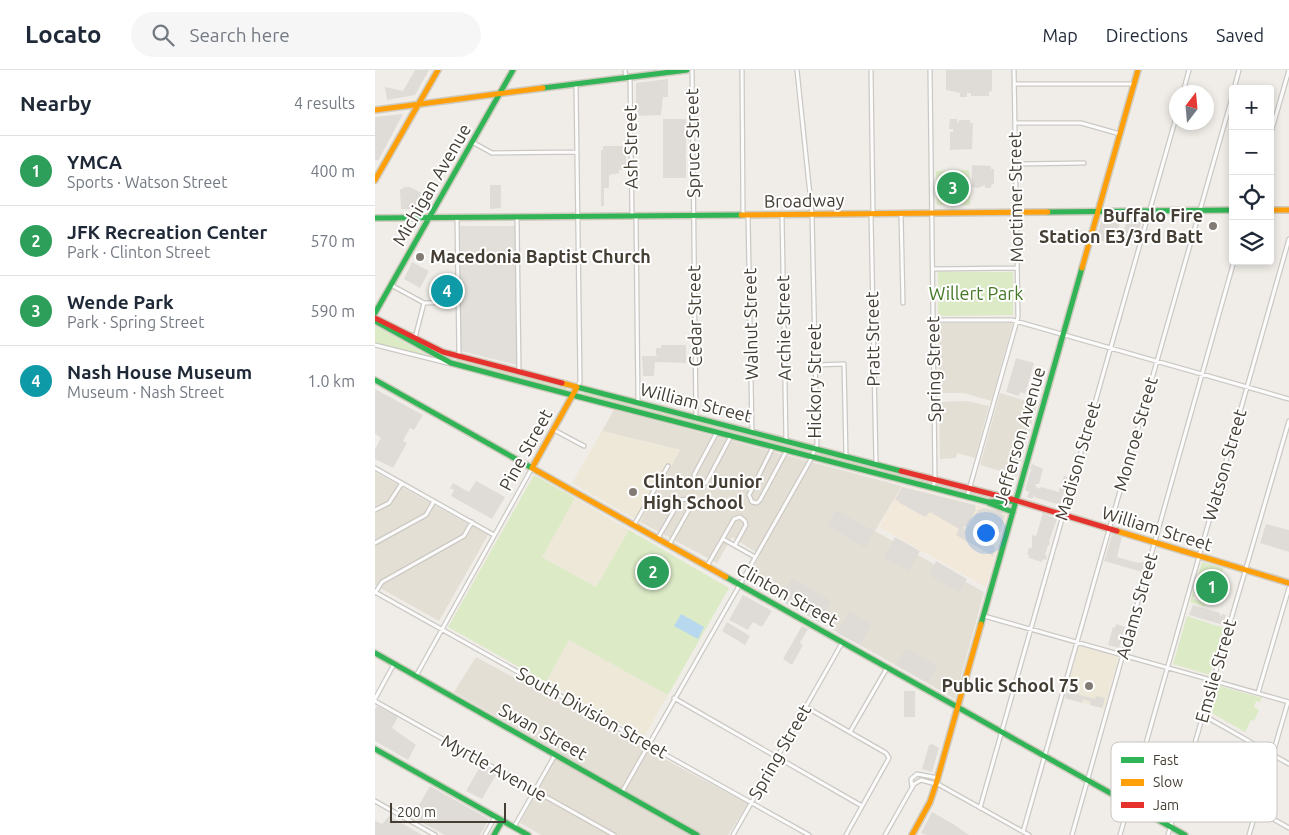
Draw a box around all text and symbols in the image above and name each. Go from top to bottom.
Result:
search box [131,12,481,57]
text: Locato [25,21,101,48]
icon: search [149,21,177,49]
text: Search here [189,24,290,46]
text: Map [1042,25,1078,45]
text: Directions [1106,25,1188,45]
text: Saved [1216,25,1264,45]
north arrow [1169,85,1214,130]
map controls [1229,85,1274,265]
button: + [1229,85,1274,130]
street label: Spruce Street [681,88,703,198]
text: Nearby [20,91,91,115]
text: 4 results [294,94,355,112]
street label: Ash Street [619,105,641,189]
street label: Michigan Avenue [388,120,474,249]
button: − [1229,130,1274,175]
street label: Mortimer Street [1004,131,1026,263]
text: YMCA [67,151,122,173]
text: 1 [31,162,41,180]
text: 400 m [310,162,355,180]
pin: 3 [937,169,969,207]
text: Sports · Watson Street [67,173,227,191]
button: locate [1229,175,1274,220]
street label: Broadway [764,189,845,211]
place label: Buffalo Fire Station E3/3rd Batt [1039,205,1203,246]
marker: Buffalo Fire Station E3/3rd Batt [1207,220,1219,232]
button: layers [1229,220,1274,265]
text: JFK Recreation Center [67,221,267,243]
text: 2 [31,232,41,250]
text: 570 m [310,232,355,250]
text: Park · Clinton Street [67,243,210,261]
place label: Macedonia Baptist Church [430,246,651,266]
marker: Macedonia Baptist Church [414,251,426,263]
street label: Cedar Street [683,265,705,367]
street label: Walnut Street [739,268,761,380]
pin: 4 [431,272,463,310]
street label: Archie Street [772,275,794,381]
park label: Willert Park [929,283,1023,303]
text: Wende Park [67,291,174,313]
street label: Pratt Street [861,291,883,387]
text: 3 [31,302,41,320]
text: 590 m [310,302,355,320]
text: Park · Spring Street [67,313,204,331]
street label: Spring Street [922,316,944,422]
street label: Hickory Street [804,324,824,438]
text: Nash House Museum [67,361,252,383]
street label: Jefferson Avenue [990,364,1048,507]
text: 4 [31,372,41,390]
text: 1.0 km [307,372,355,390]
street label: Monroe Street [1109,374,1161,493]
street label: William Street [638,378,754,426]
text: Museum · Nash Street [67,383,224,401]
street label: Madison Street [1051,399,1104,523]
street label: Pine Street [495,405,556,494]
street label: Watson Street [1198,406,1250,523]
place label: Clinton Junior High School [643,471,763,512]
marker: Clinton Junior High School [627,486,639,498]
street label: William Street [1100,502,1215,554]
your location [973,520,999,546]
street label: Adams Street [1111,550,1161,661]
pin: 2 [637,553,669,591]
street label: Clinton Street [733,558,842,630]
pin: 1 [1196,568,1228,606]
street label: Emslie Street [1191,617,1239,725]
street label: South Division Street [514,662,671,762]
place label: Public School 75 [941,675,1079,695]
marker: Public School 75 [1083,680,1095,692]
street label: Swan Street [496,699,591,763]
street label: Spring Street [744,701,814,802]
street label: Myrtle Avenue [438,730,551,804]
legend [1111,742,1277,822]
text: Fast [1153,752,1179,768]
text: Slow [1153,774,1183,790]
text: Jam [1153,797,1179,813]
scale bar [390,800,506,823]
text: 200 m [397,804,436,820]

